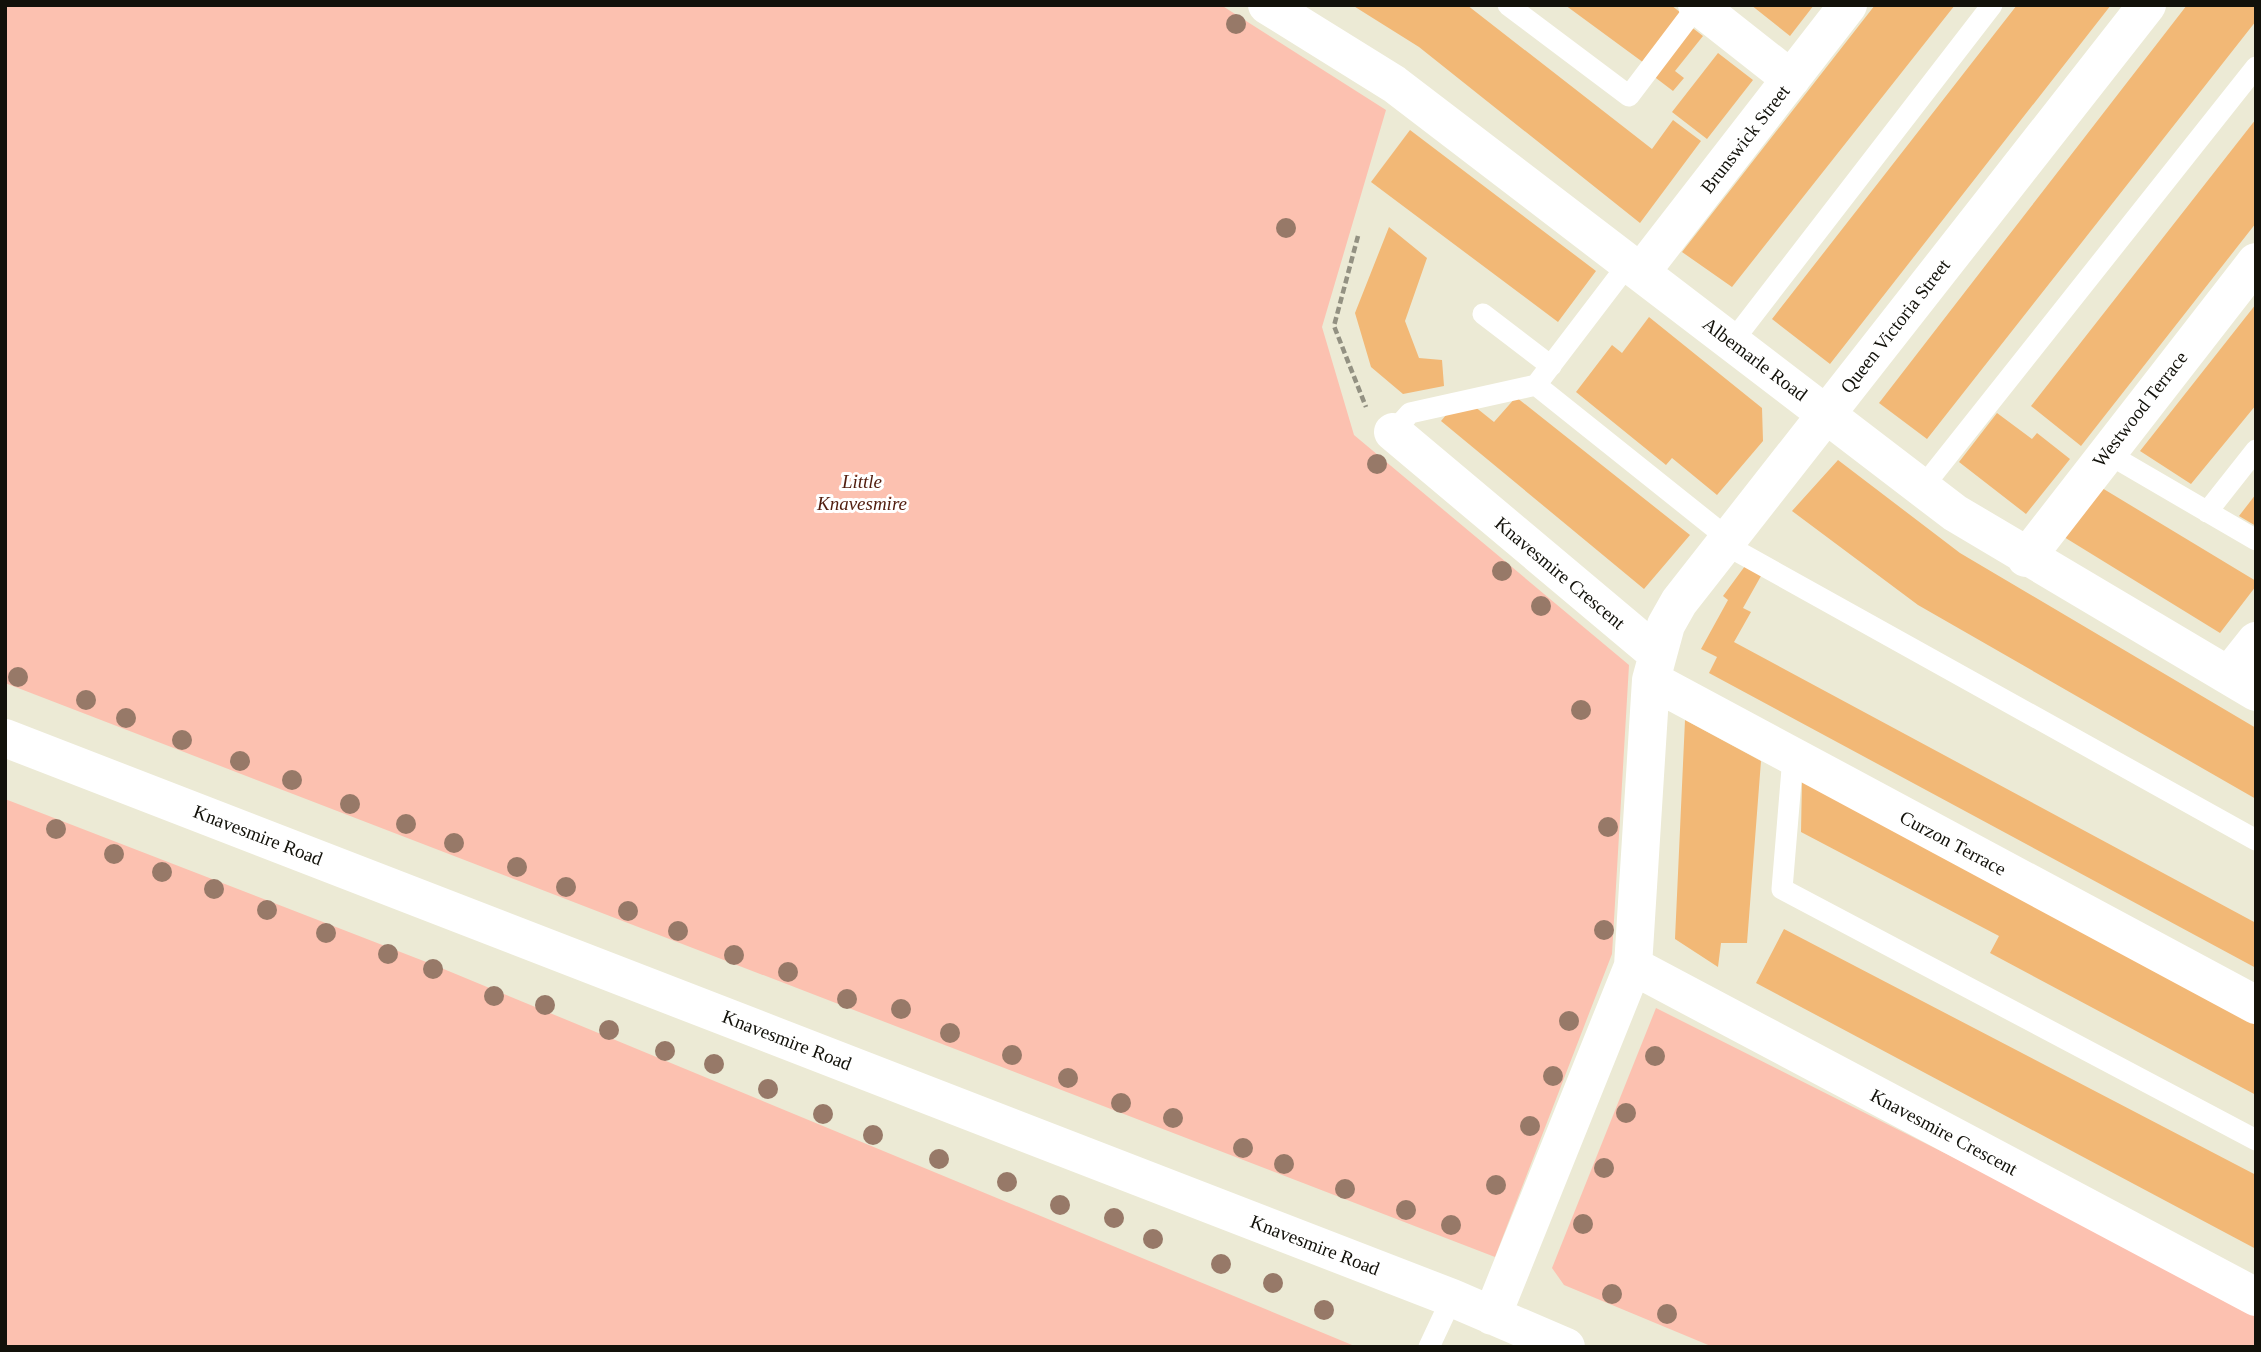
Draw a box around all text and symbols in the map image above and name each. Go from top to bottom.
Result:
street label: Brunswick Street [1696,80,1794,197]
street label: Queen Victoria Street [1836,254,1954,397]
street label: Albemarle Road [1699,313,1812,405]
street label: Westwood Terrace [2088,347,2192,471]
park label: Little Knavesmire [816,471,907,514]
street label: Knavesmire Crescent [1491,513,1630,634]
street label: Knavesmire Road [190,801,326,869]
street label: Curzon Terrace [1896,806,2010,880]
street label: Knavesmire Road [719,1006,855,1074]
street label: Knavesmire Crescent [1867,1084,2022,1180]
street label: Knavesmire Road [1247,1211,1383,1279]

